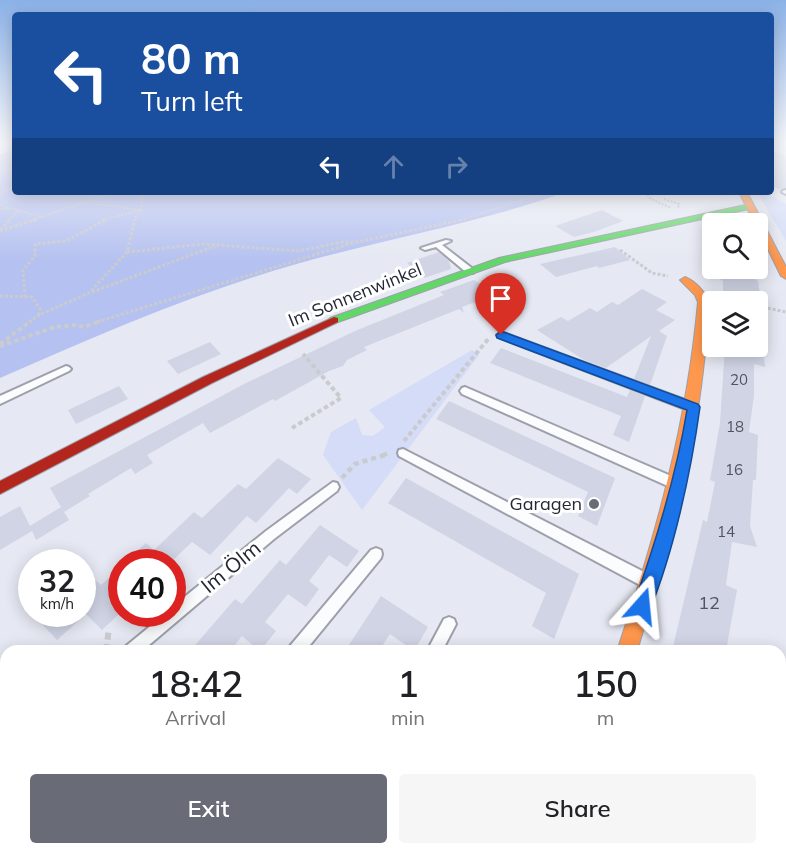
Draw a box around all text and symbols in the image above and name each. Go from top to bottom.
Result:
text: 80 m [141,32,241,85]
icon: left [42,36,120,114]
text: Turn left [141,84,243,118]
icon: left [314,150,347,183]
icon: ahead [377,150,410,183]
icon: right [440,150,473,183]
map controls [702,213,768,357]
button: search [702,213,768,279]
street label: Im Sonnenwinkel [285,257,425,332]
pin [475,273,526,335]
icon: arrive [484,282,517,315]
button: layers [702,291,768,357]
house number: 20 [730,370,748,389]
house number: 18 [726,417,744,436]
house number: 16 [725,460,743,479]
place label: Garagen [510,492,582,515]
marker: Garagen [587,497,601,511]
house number: 14 [717,522,735,541]
street label: Im Ölm [195,534,265,598]
speed limit sign: 40 [108,549,186,627]
text: 32 [39,562,75,600]
position arrow [610,574,674,638]
house number: 12 [698,591,720,614]
text: km/h [40,594,74,613]
text: 18:42 [148,661,243,706]
text: 1 [397,661,419,706]
text: 150 [573,661,638,706]
text: Arrival [165,705,226,730]
text: min [391,705,425,730]
text: m [597,705,614,730]
button: Exit [30,774,387,843]
button: Share [399,774,756,843]

